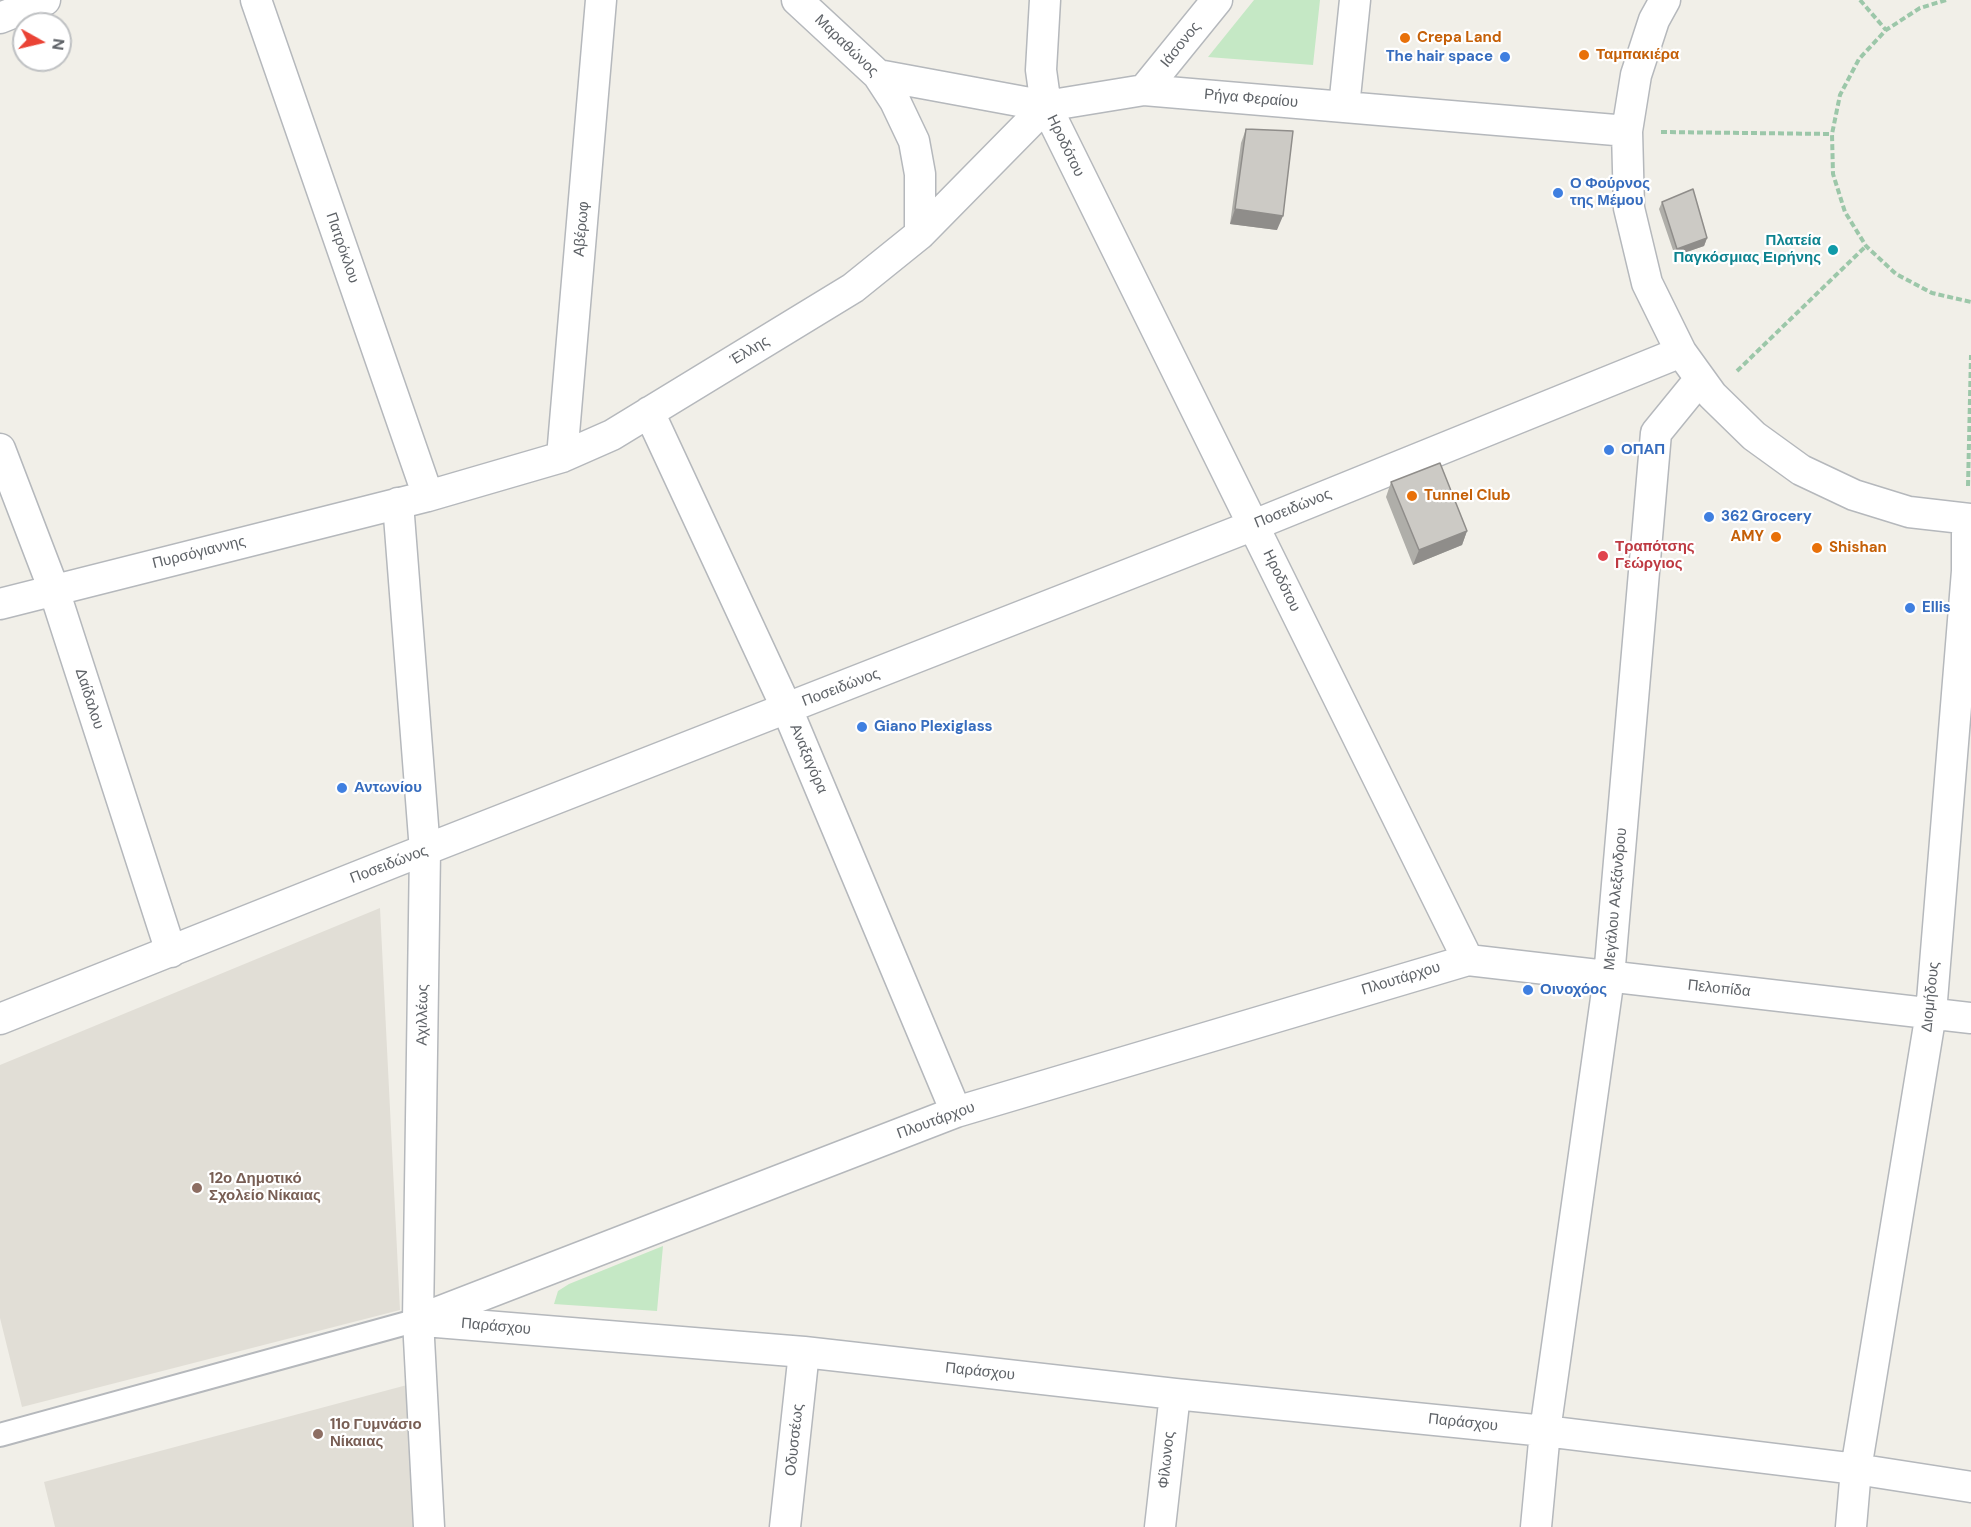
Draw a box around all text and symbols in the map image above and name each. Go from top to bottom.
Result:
street label: Μαραθώνος [810,11,882,81]
north arrow [12,12,72,72]
street label: Ιάσονος [1157,19,1205,71]
place label: Crepa Land [1417,29,1501,47]
marker: Crepa Land [1398,31,1412,45]
text: N [47,37,70,52]
place label: Ταμπακιέρα [1596,46,1679,64]
place label: The hair space [1386,48,1493,66]
marker: Ταμπακιέρα [1577,48,1591,62]
marker: The hair space [1498,50,1512,64]
street label: Ρήγα Φεραίου [1203,86,1299,112]
street label: Ηροδότου [1042,112,1088,180]
place label: Ο Φούρνος της Μέμου [1570,175,1650,210]
marker: Ο Φούρνος της Μέμου [1551,186,1565,200]
street label: Αβέρωφ [571,201,593,257]
street label: Πατρόκλου [322,210,362,286]
place label: Πλατεία Παγκόσμιας Ειρήνης [1674,232,1821,267]
marker: Πλατεία Παγκόσμιας Ειρήνης [1826,243,1840,257]
street label: Έλλης [727,332,773,370]
place label: ΟΠΑΠ [1621,441,1665,459]
marker: ΟΠΑΠ [1602,443,1616,457]
street label: Ποσειδώνος [1252,485,1334,533]
place label: Tunnel Club [1424,487,1511,505]
marker: Tunnel Club [1405,489,1419,503]
place label: 362 Grocery [1721,508,1812,526]
marker: 362 Grocery [1702,510,1716,524]
place label: AMY [1731,528,1764,546]
marker: AMY [1769,530,1783,544]
street label: Πυρσόγιαννης [151,533,247,573]
place label: Τραπότσης Γεώργιος [1615,538,1695,573]
place label: Shishan [1829,539,1887,557]
marker: Shishan [1810,541,1824,555]
street label: Ηροδότου [1258,547,1304,615]
marker: Τραπότσης Γεώργιος [1596,549,1610,563]
place label: Ellis [1922,599,1951,617]
marker: Ellis [1903,601,1917,615]
street label: Ποσειδώνος [800,665,882,711]
street label: Δαίδαλου [71,666,107,732]
place label: Giano Plexiglass [874,718,993,736]
marker: Giano Plexiglass [855,720,869,734]
street label: Αναξαγόρα [785,721,831,797]
place label: Αντωνίου [354,779,422,797]
marker: Αντωνίου [335,781,349,795]
street label: Μεγάλου Αλεξάνδρου [1601,827,1631,971]
street label: Ποσειδώνος [348,842,430,888]
street label: Πλουτάρχου [1359,958,1443,1000]
street label: Διομήδους [1918,961,1944,1033]
street label: Πελοπίδα [1687,977,1751,1001]
place label: Οινοχόος [1540,981,1607,999]
marker: Οινοχόος [1521,983,1535,997]
street label: Αχιλλέως [413,984,433,1046]
street label: Πλουτάρχου [895,1099,977,1143]
place label: 12ο Δημοτικό Σχολείο Νίκαιας [209,1170,321,1205]
marker: 12ο Δημοτικό Σχολείο Νίκαιας [190,1181,204,1195]
street label: Παράσχου [460,1315,532,1339]
street label: Παράσχου [944,1359,1016,1385]
street label: Οδυσσέως [782,1403,808,1477]
street label: Παράσχου [1427,1410,1499,1436]
place label: 11ο Γυμνάσιο Νίκαιας [330,1416,422,1451]
marker: 11ο Γυμνάσιο Νίκαιας [311,1427,325,1441]
street label: Φίλωνος [1155,1431,1179,1489]

